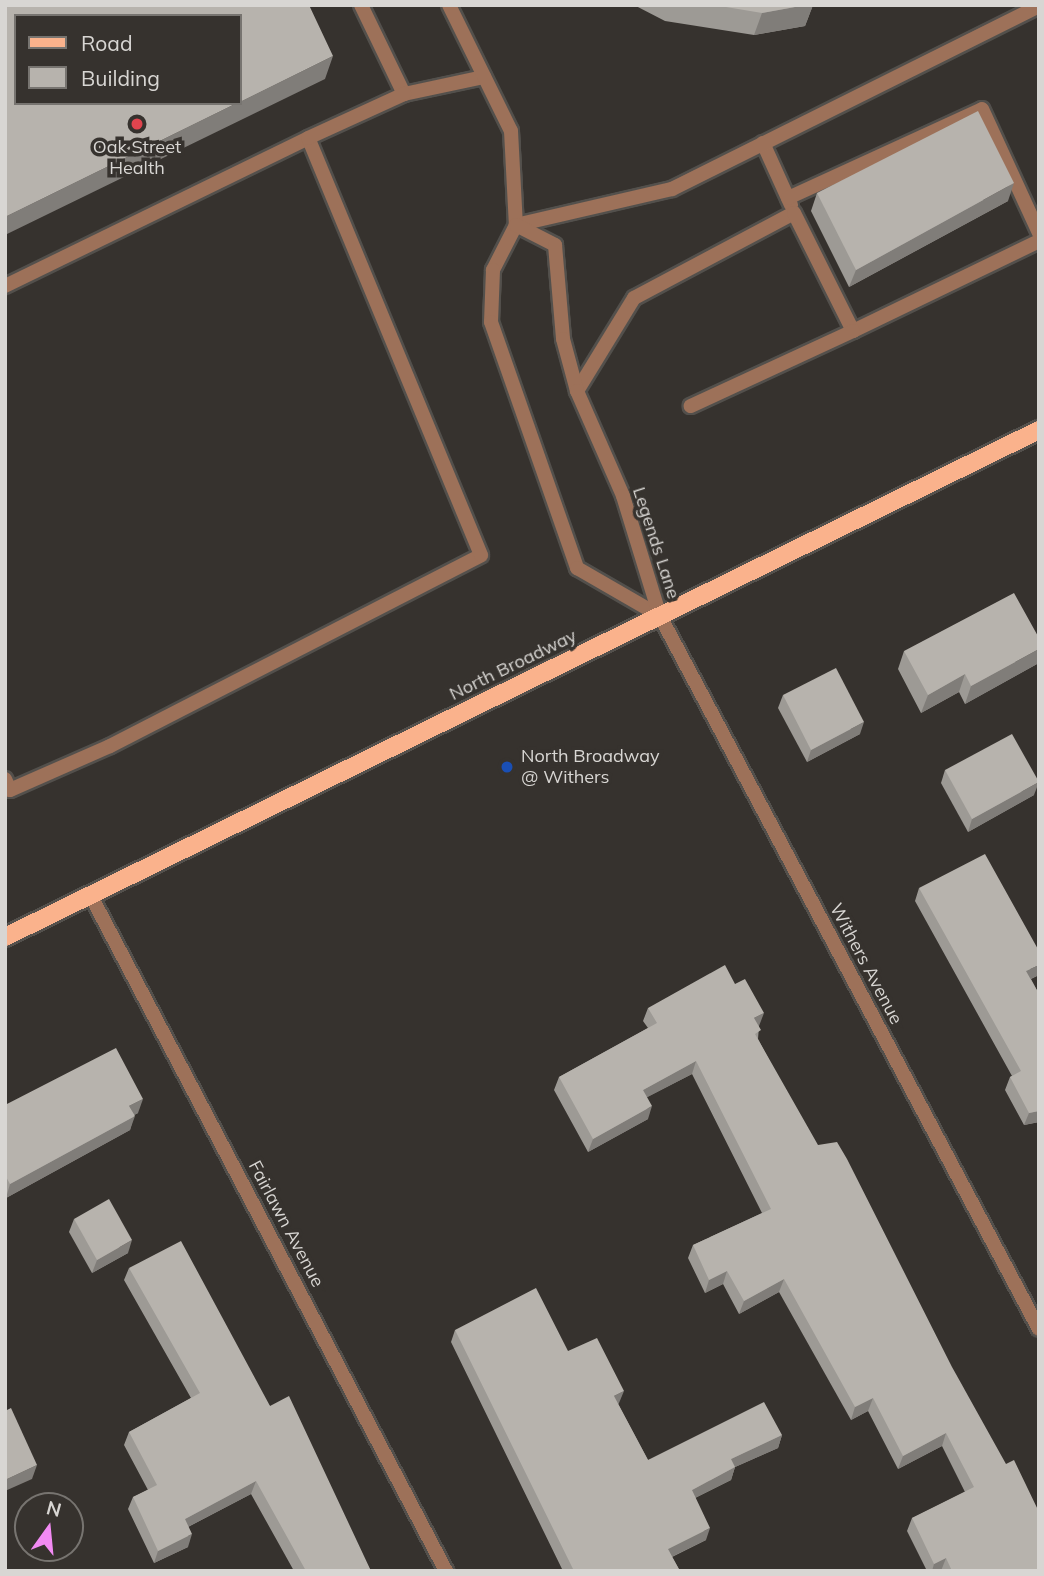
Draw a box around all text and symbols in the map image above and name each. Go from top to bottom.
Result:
legend [14,14,242,105]
text: Road [81,30,132,56]
text: Building [81,65,160,91]
marker: Oak Street Health [127,114,147,134]
place label: Oak Street Health [93,137,181,180]
street label: Legends Lane [628,484,684,602]
street label: North Broadway [446,625,580,705]
place label: North Broadway @ Withers [521,746,660,788]
marker: North Broadway @ Withers [499,759,515,775]
street label: Withers Avenue [825,900,907,1028]
street label: Fairlawn Avenue [244,1157,328,1291]
north arrow [14,1492,84,1562]
text: N [44,1495,64,1522]

